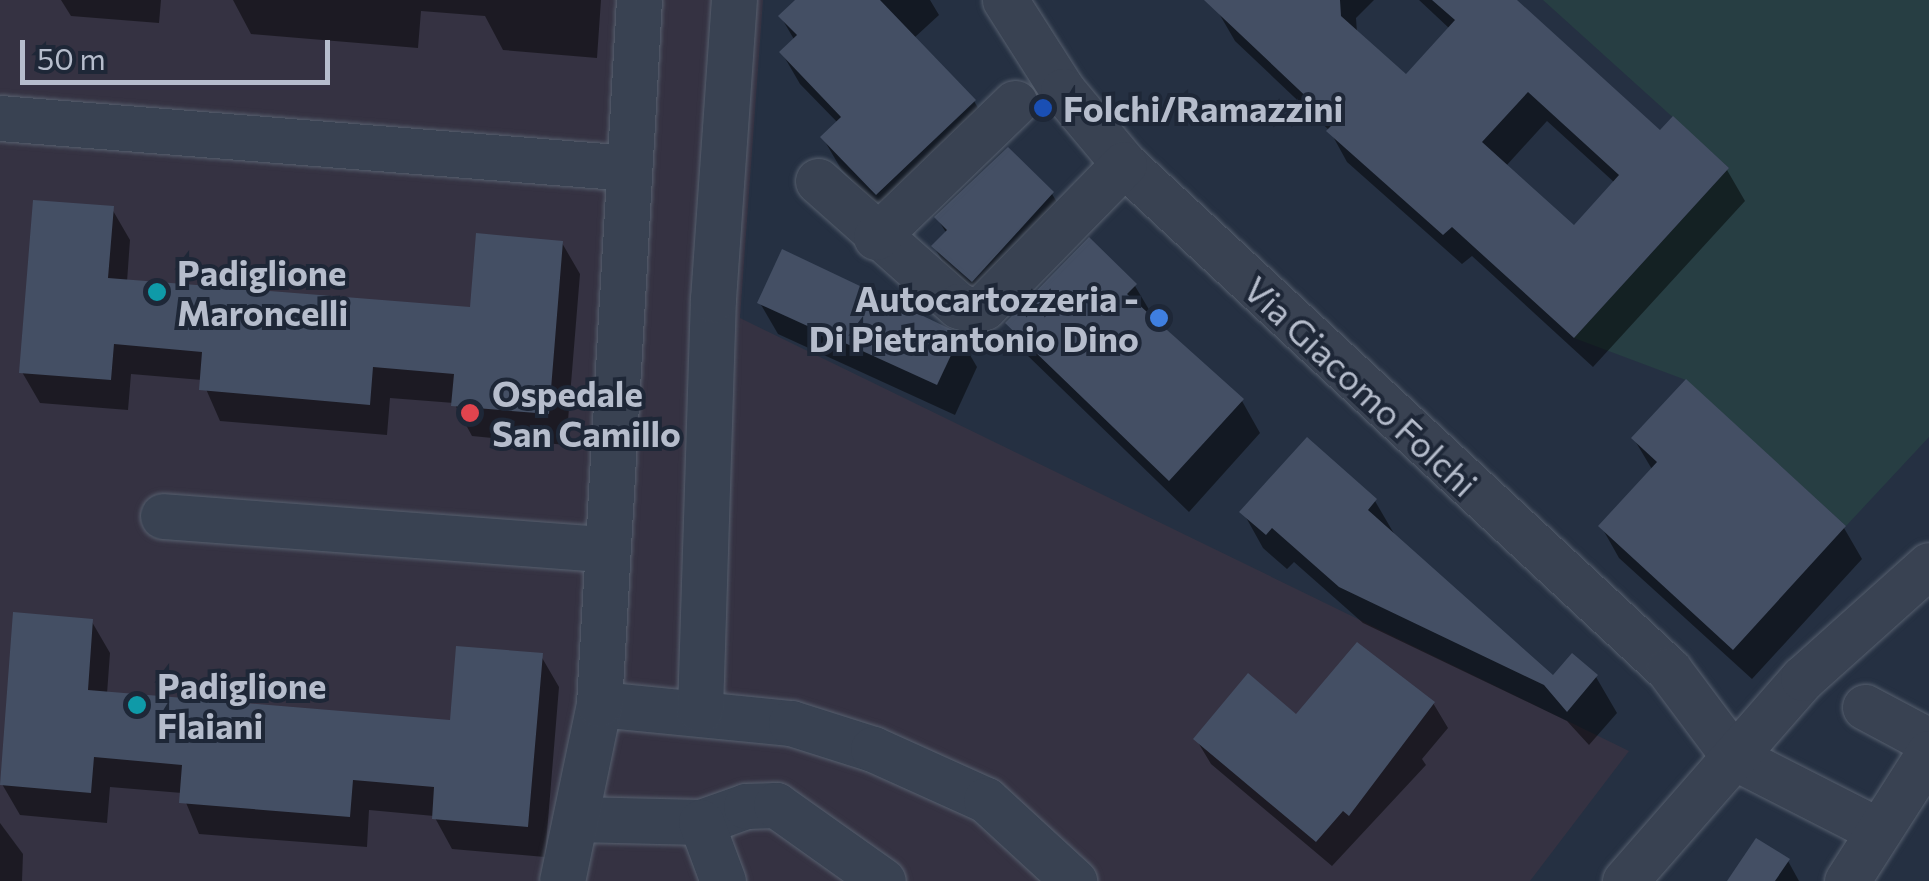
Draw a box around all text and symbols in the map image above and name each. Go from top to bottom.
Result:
scale bar [25,20,335,82]
text: 50 m [37,39,106,76]
place label: Folchi/Ramazzini [1063,87,1343,129]
marker: Folchi/Ramazzini [1032,97,1054,119]
place label: Padiglione Maroncelli [177,251,348,333]
street label: Via Giacomo Folchi [1236,267,1486,505]
place label: Autocartozzeria - Di Pietrantonio Dino [809,277,1139,359]
marker: Padiglione Maroncelli [146,281,168,303]
marker: Autocartozzeria - Di Pietrantonio Dino [1148,307,1170,329]
place label: Ospedale San Camillo [492,372,681,454]
marker: Ospedale San Camillo [457,400,483,426]
place label: Padiglione Flaiani [157,664,326,746]
marker: Padiglione Flaiani [126,694,148,716]

